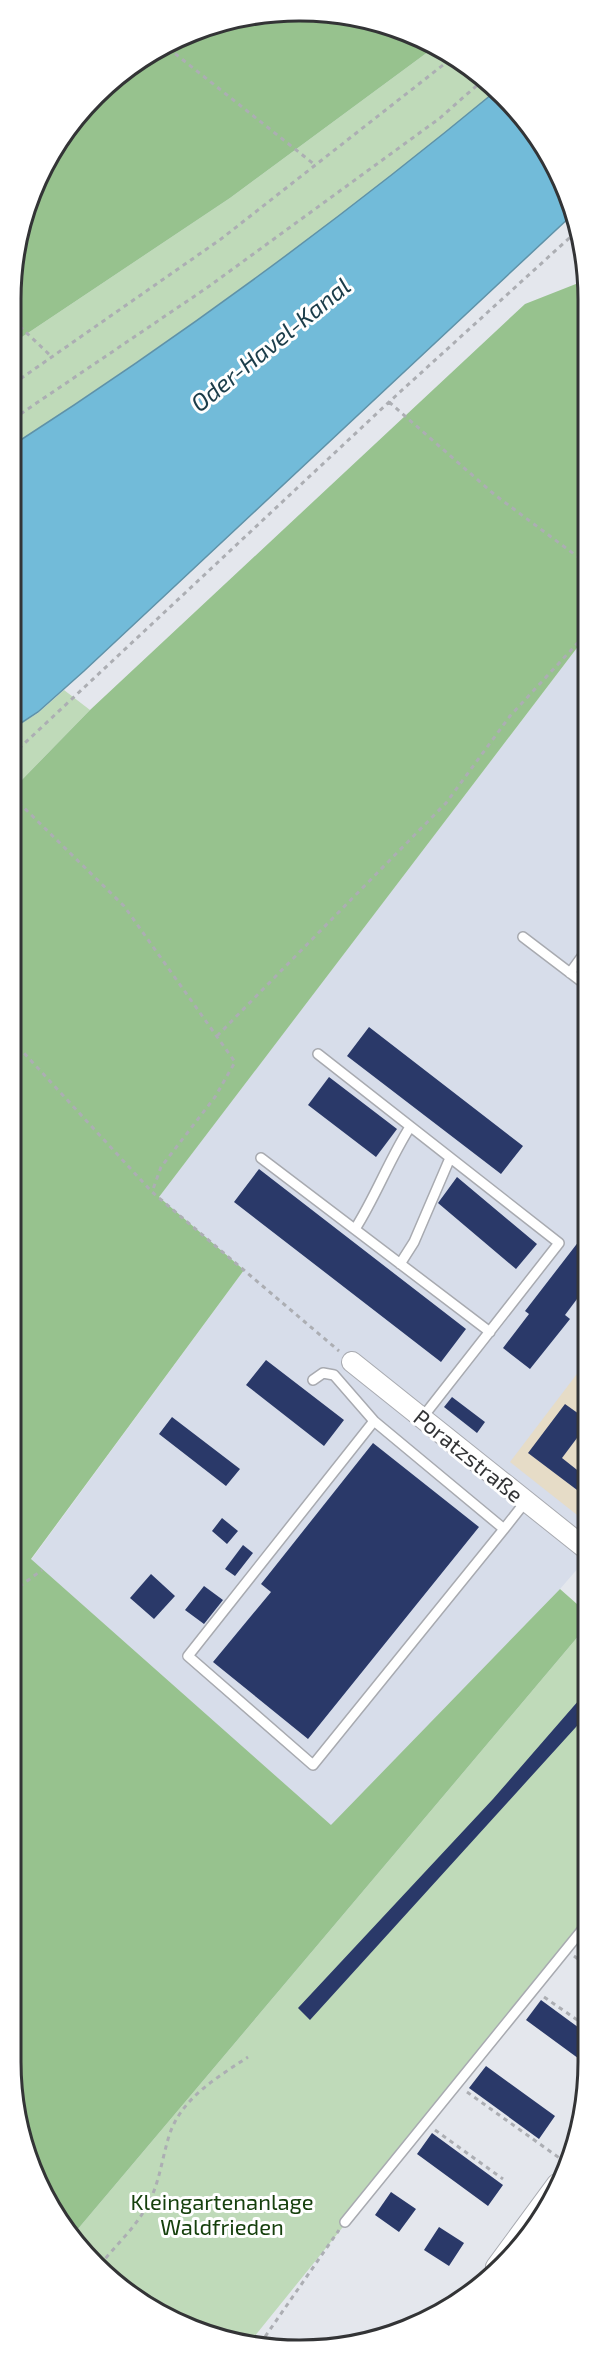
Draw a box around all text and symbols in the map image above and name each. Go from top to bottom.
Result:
water label: Oder-Havel-Kanal [184,271,356,417]
street label: Poratzstraße [409,1403,529,1507]
park label: Kleingartenanlage Waldfrieden [130,2188,314,2239]

